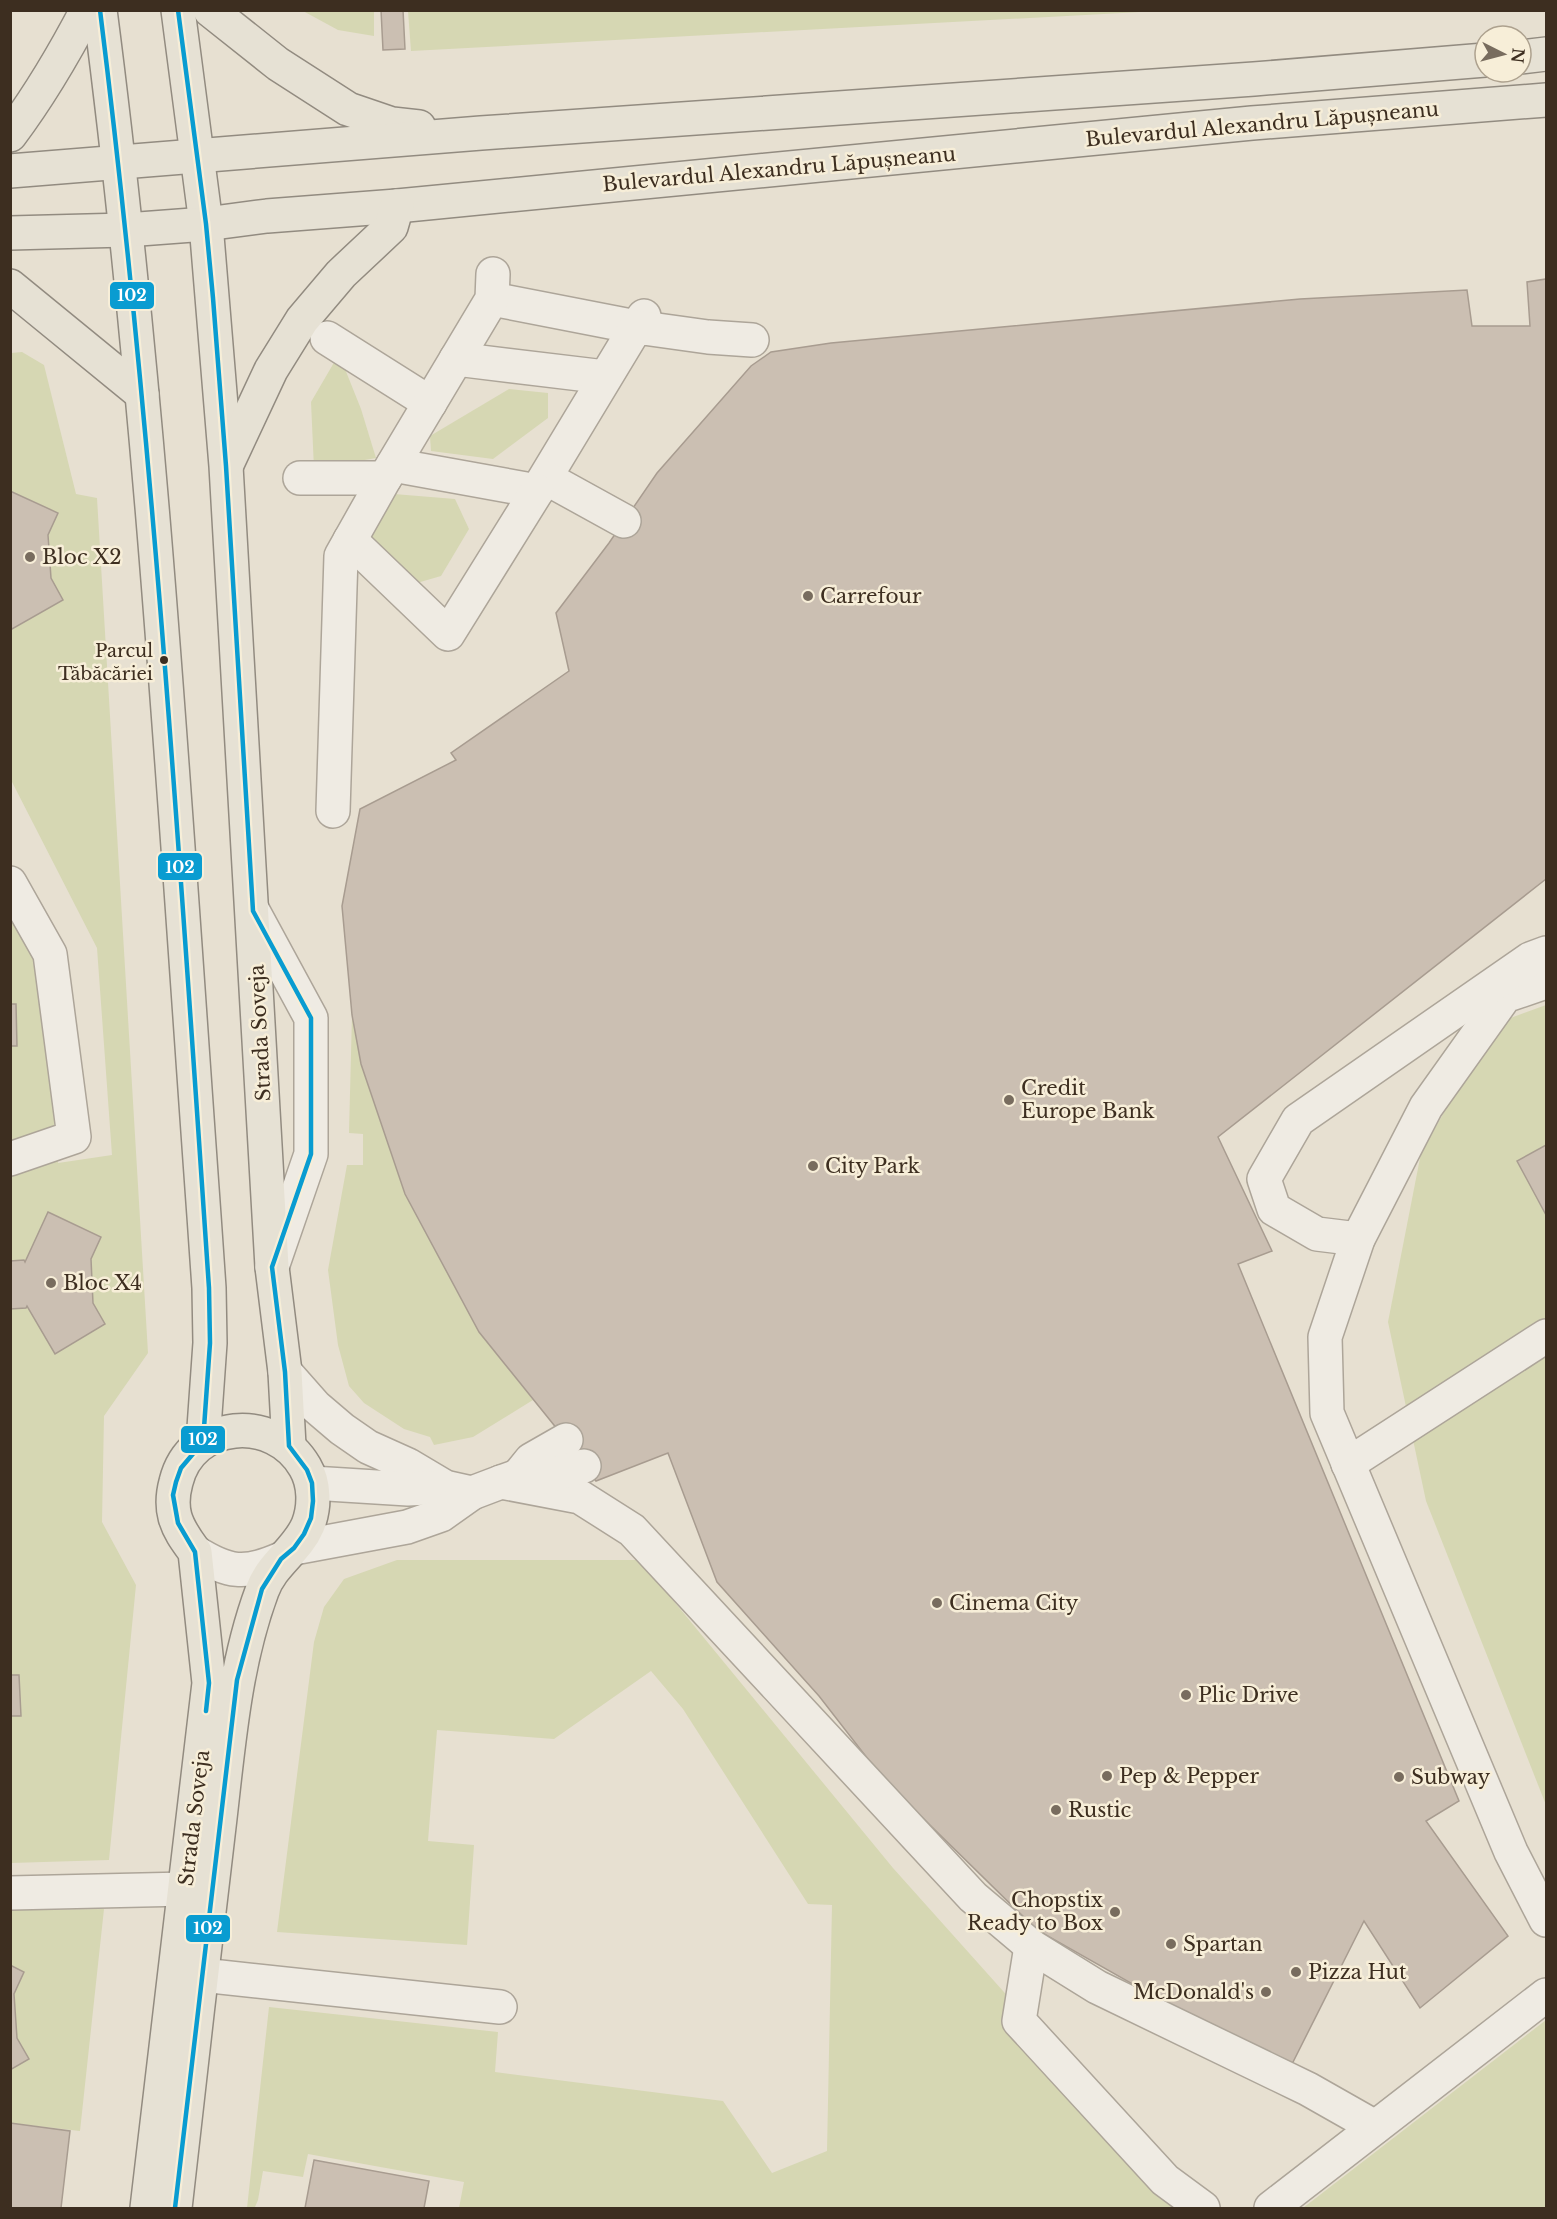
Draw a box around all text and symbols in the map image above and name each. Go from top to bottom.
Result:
north arrow [1473,24,1533,84]
text: N [1507,47,1529,64]
street label: Bulevardul Alexandru Lăpușneanu [1084,97,1440,152]
street label: Bulevardul Alexandru Lăpușneanu [601,142,957,197]
line badge: 102 [109,281,155,310]
text: 102 [117,285,147,305]
place label: Bloc X2 [42,545,122,569]
marker: Bloc X2 [23,550,37,564]
place label: Carrefour [820,584,922,608]
marker: Carrefour [801,589,815,603]
place label: Parcul Tăbăcăriei [58,640,153,685]
marker: Parcul Tăbăcăriei [158,654,170,666]
line badge: 102 [157,852,203,881]
text: 102 [165,857,195,877]
street label: Strada Soveja [244,963,276,1102]
place label: Credit Europe Bank [1021,1076,1155,1123]
marker: Credit Europe Bank [1002,1093,1016,1107]
place label: City Park [825,1154,920,1178]
marker: City Park [806,1159,820,1173]
place label: Bloc X4 [63,1271,142,1295]
marker: Bloc X4 [44,1276,58,1290]
line badge: 102 [180,1425,226,1454]
text: 102 [188,1429,218,1449]
place label: Cinema City [949,1591,1079,1615]
marker: Cinema City [930,1596,944,1610]
place label: Plic Drive [1198,1683,1299,1707]
marker: Plic Drive [1179,1688,1193,1702]
street label: Strada Soveja [174,1748,214,1887]
place label: Pep & Pepper [1119,1764,1259,1788]
place label: Subway [1411,1765,1491,1789]
marker: Pep & Pepper [1100,1769,1114,1783]
marker: Subway [1392,1770,1406,1784]
place label: Rustic [1068,1798,1132,1822]
marker: Rustic [1049,1803,1063,1817]
place label: Chopstix Ready to Box [967,1888,1103,1935]
marker: Chopstix Ready to Box [1108,1905,1122,1919]
line badge: 102 [185,1914,231,1943]
text: 102 [193,1918,223,1938]
place label: Spartan [1183,1932,1263,1956]
marker: Spartan [1164,1937,1178,1951]
place label: Pizza Hut [1308,1960,1407,1984]
marker: Pizza Hut [1289,1965,1303,1979]
place label: McDonald's [1133,1980,1254,2004]
marker: McDonald's [1259,1985,1273,1999]

